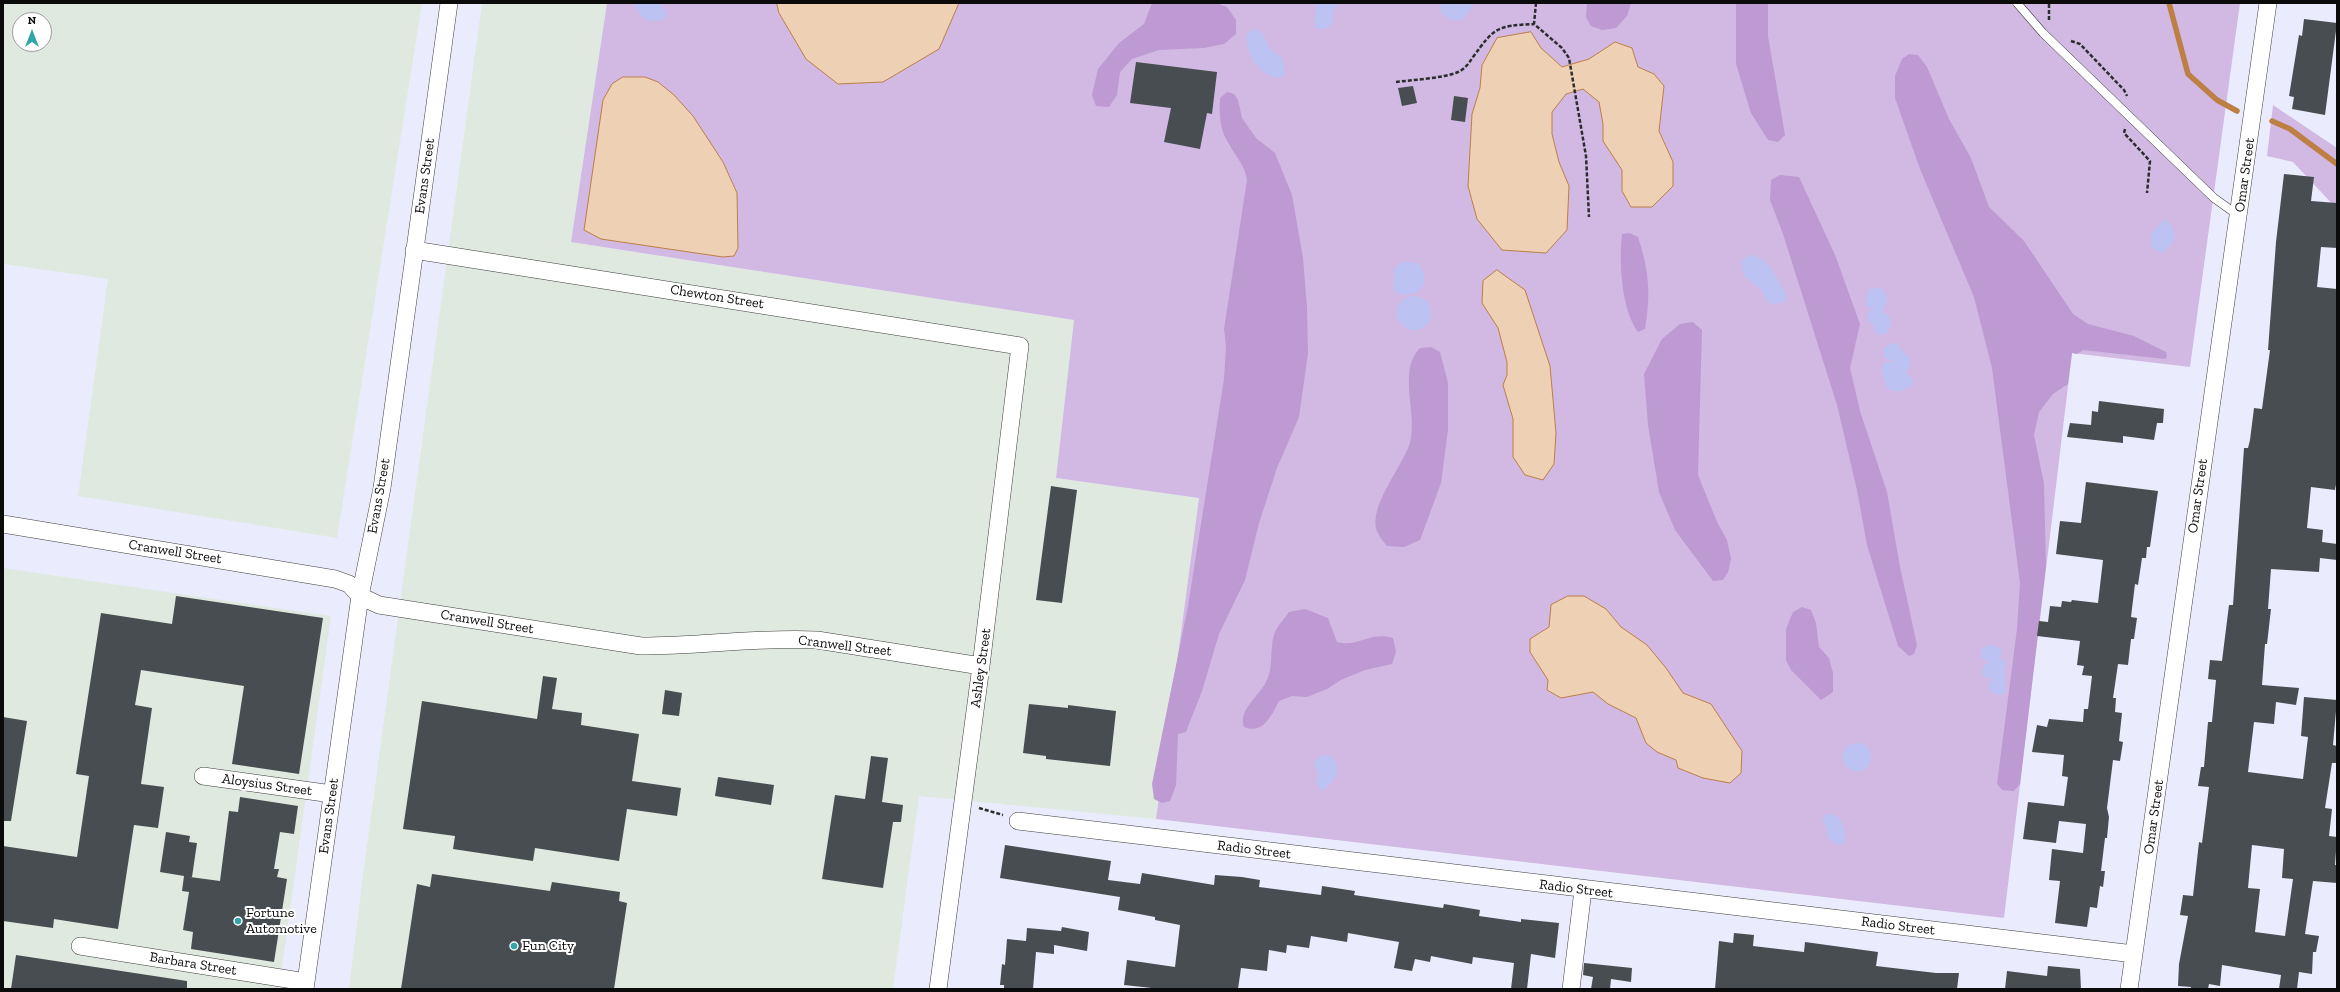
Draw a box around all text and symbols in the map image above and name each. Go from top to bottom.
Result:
north arrow [12,12,52,52]
text: N [28,14,36,27]
street label: Evans Street [411,137,439,215]
street label: Omar Street [2231,137,2259,213]
street label: Chewton Street [669,281,765,313]
street label: Evans Street [364,457,394,535]
street label: Omar Street [2184,458,2212,534]
street label: Cranwell Street [127,536,223,568]
street label: Cranwell Street [439,606,535,638]
street label: Ashley Street [967,627,995,709]
street label: Cranwell Street [797,632,893,660]
street label: Aloysius Street [221,770,313,800]
street label: Evans Street [315,777,343,855]
street label: Omar Street [2140,779,2168,855]
street label: Radio Street [1216,837,1292,863]
street label: Radio Street [1538,876,1614,902]
place label: Fortune Automotive [246,905,317,938]
street label: Radio Street [1860,913,1936,939]
marker: Fortune Automotive [233,916,243,926]
place label: Fun City [522,938,574,954]
marker: Fun City [509,941,519,951]
street label: Barbara Street [148,949,238,979]

